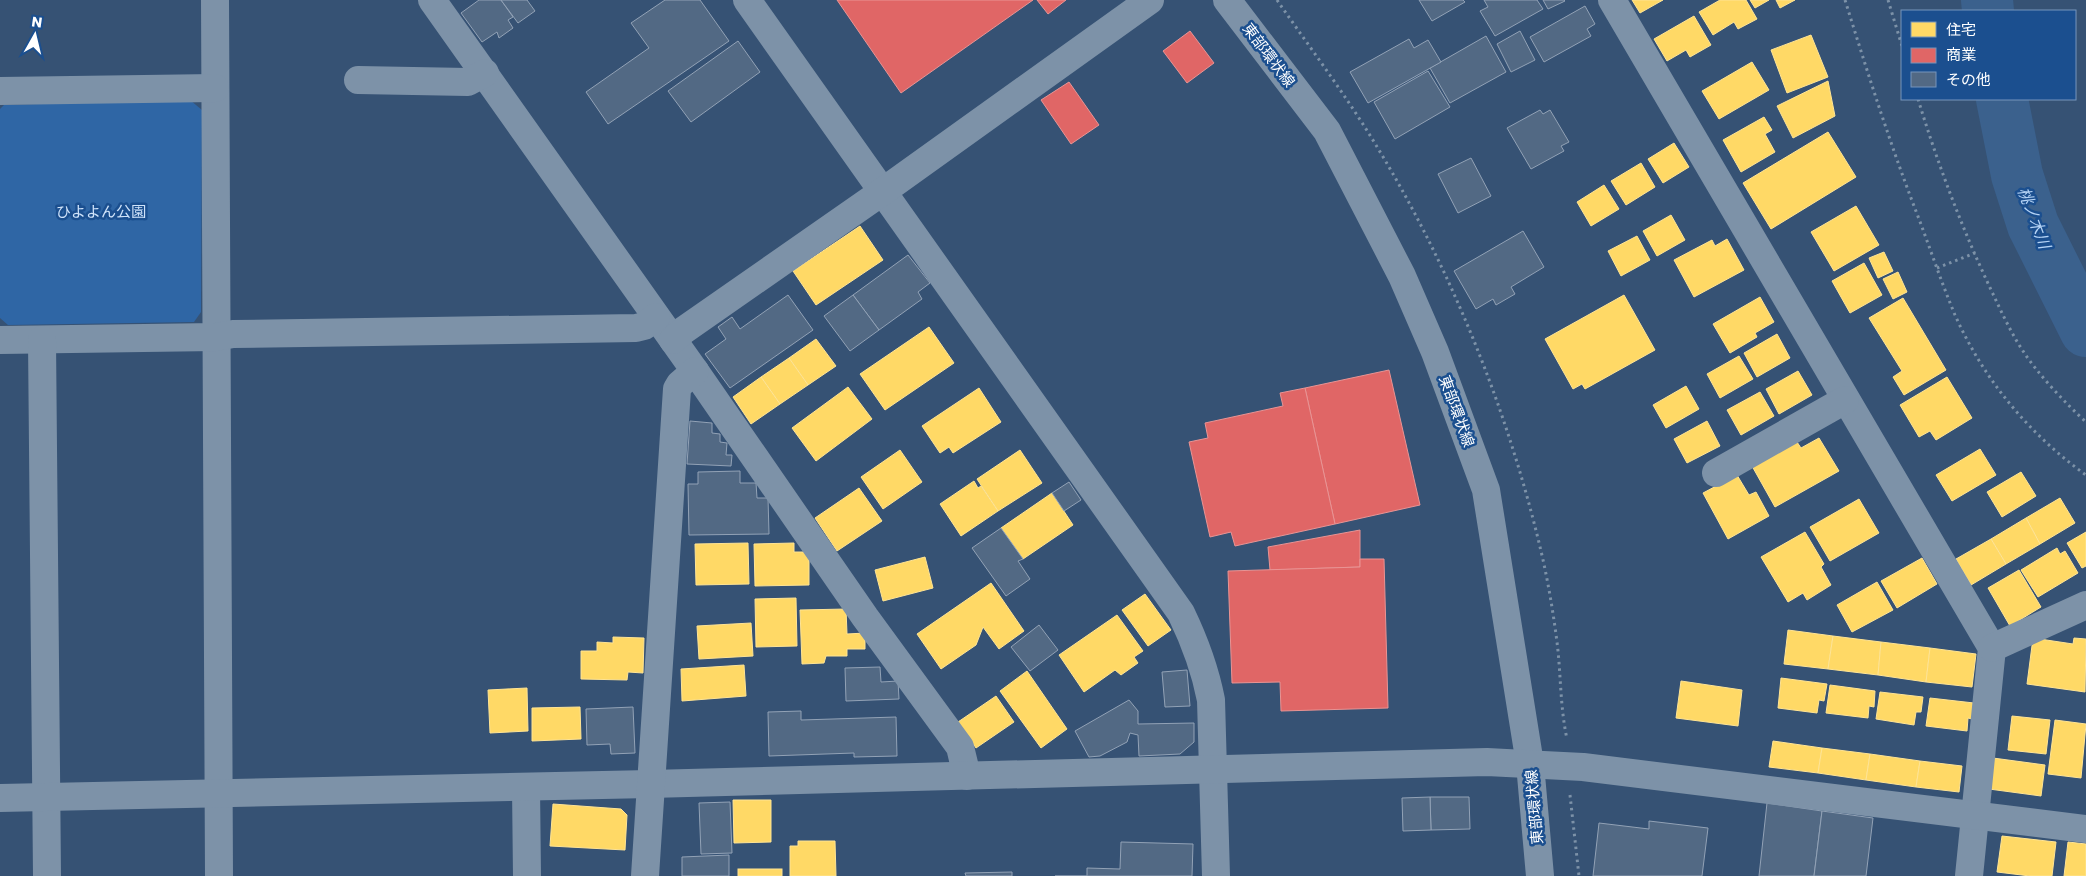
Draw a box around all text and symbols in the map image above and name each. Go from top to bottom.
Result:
north arrow [10,10,60,60]
legend [1901,10,2076,100]
text: N [30,11,43,33]
street label: 東部環状線 [1238,19,1300,91]
text: 住宅 [1946,19,1976,40]
text: 商業 [1946,44,1976,65]
text: その他 [1946,69,1991,90]
water label: 桃ノ木川 [2012,184,2057,254]
park label: ひよよん公園 [56,201,146,222]
street label: 東部環状線 [1434,372,1480,450]
street label: 東部環状線 [1520,769,1548,845]

